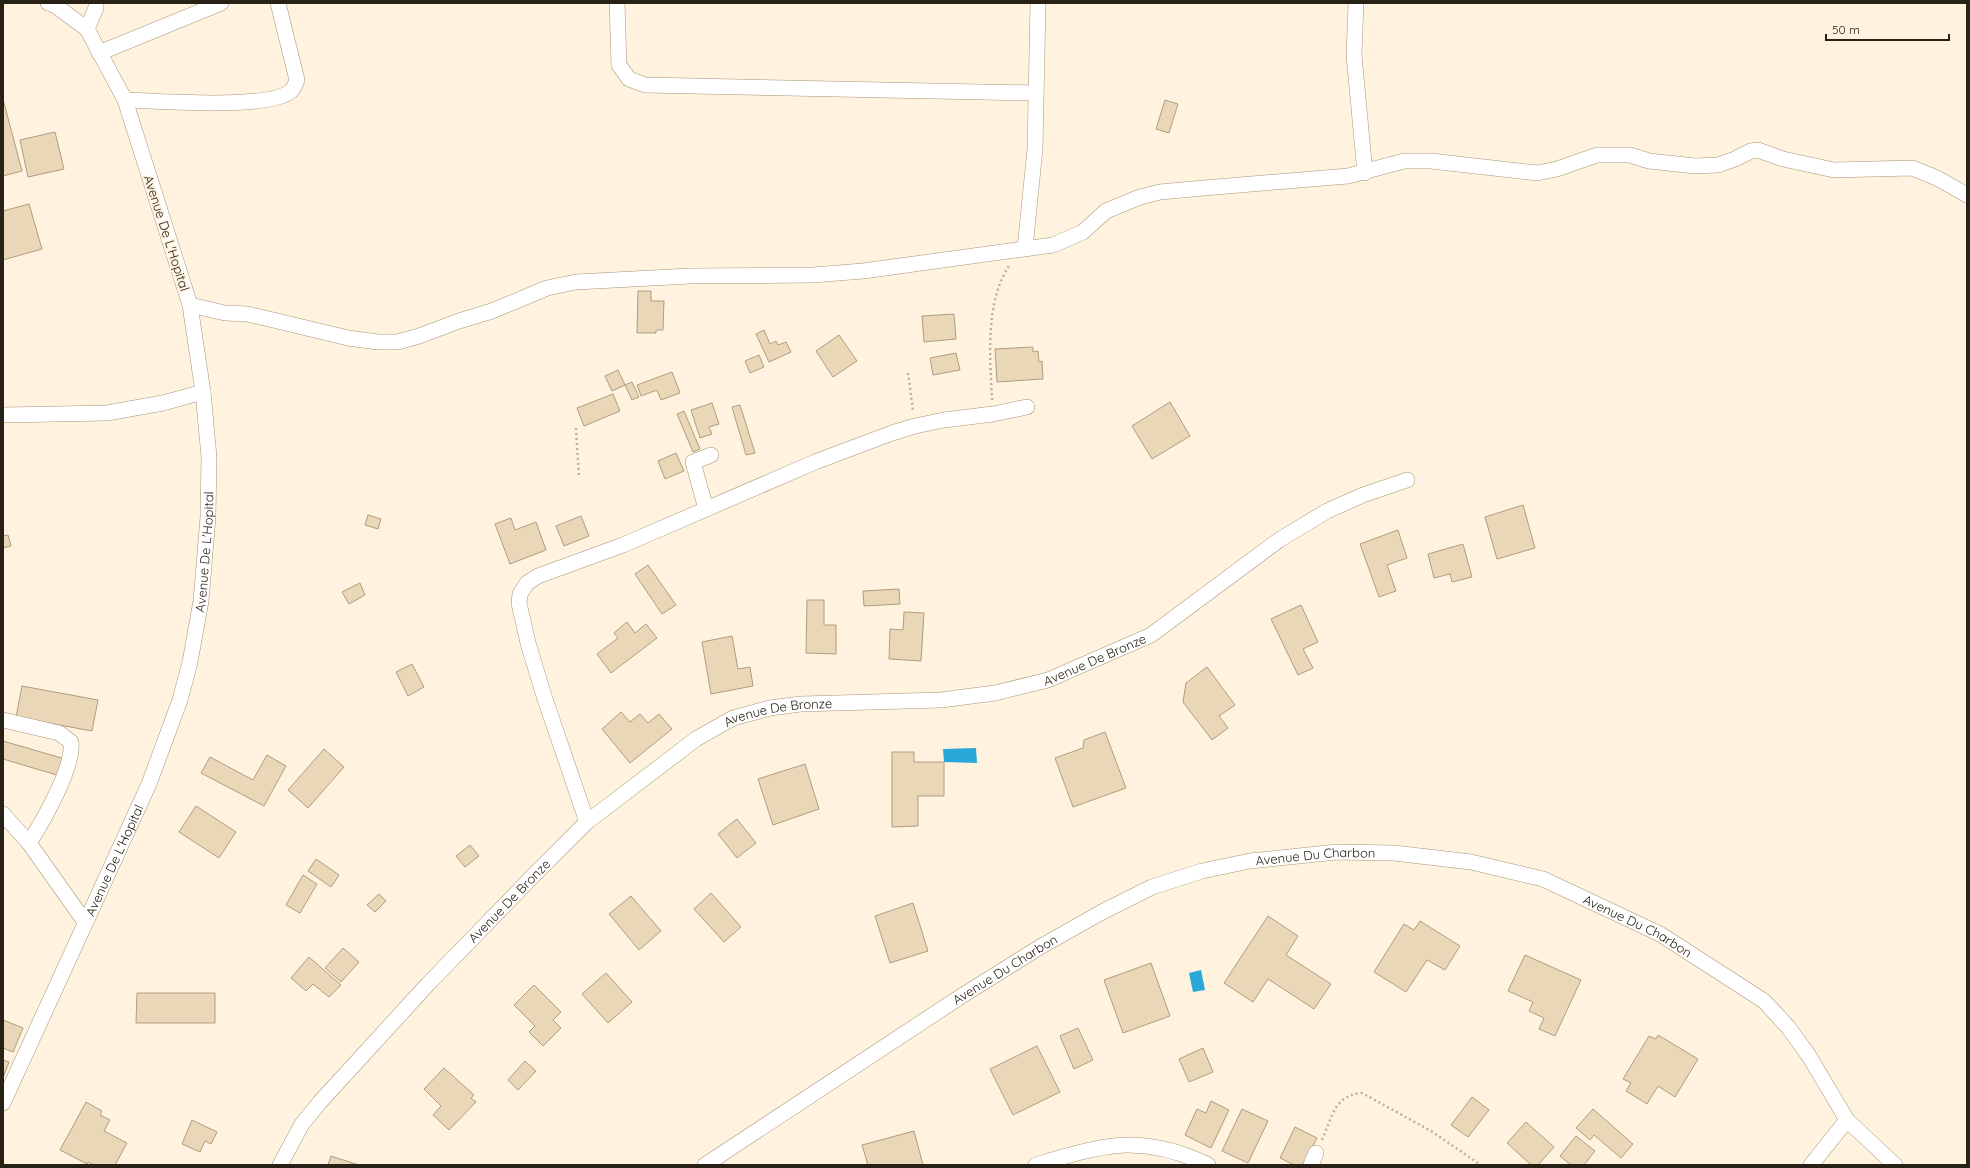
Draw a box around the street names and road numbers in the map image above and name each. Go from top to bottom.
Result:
street label: Avenue De L'Hopital [141,173,193,293]
street label: Avenue De L'Hopital [191,491,216,613]
street label: Avenue De Bronze [1042,630,1148,689]
street label: Avenue De Bronze [721,695,832,730]
street label: Avenue De L'Hopital [82,802,147,919]
street label: Avenue Du Charbon [1255,844,1376,868]
street label: Avenue De Bronze [465,856,553,946]
street label: Avenue Du Charbon [1581,891,1695,961]
street label: Avenue Du Charbon [949,931,1060,1008]

